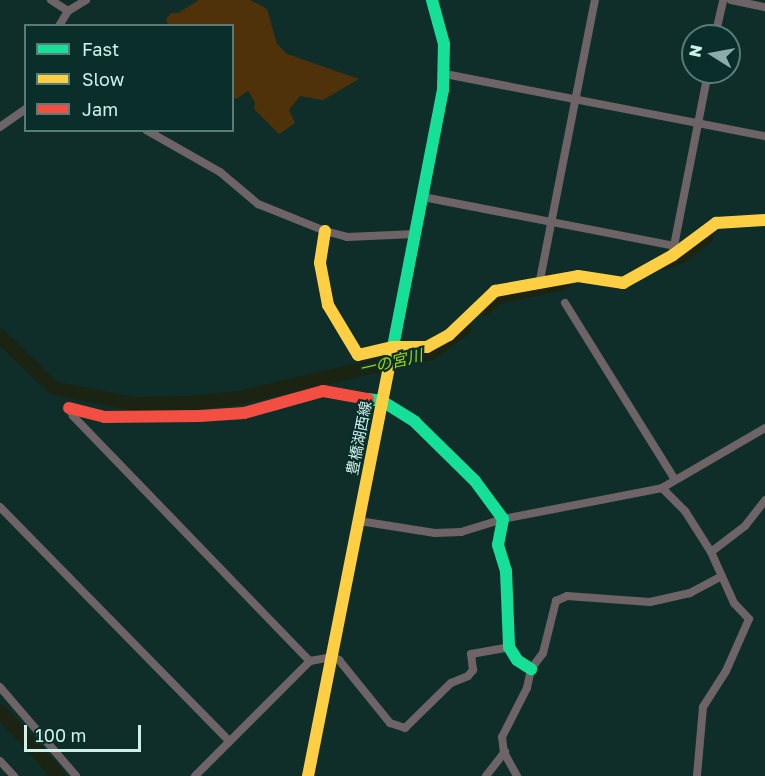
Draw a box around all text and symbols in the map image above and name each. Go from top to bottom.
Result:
legend [24,24,234,132]
north arrow [681,24,741,84]
text: Fast [82,38,119,60]
text: N [684,43,706,59]
text: Slow [82,68,124,90]
text: Jam [82,98,118,120]
water label: 一の宮川 [358,345,424,379]
street label: 豊橋湖西線 [343,399,375,477]
scale bar [27,713,144,751]
text: 100 m [35,724,86,746]

